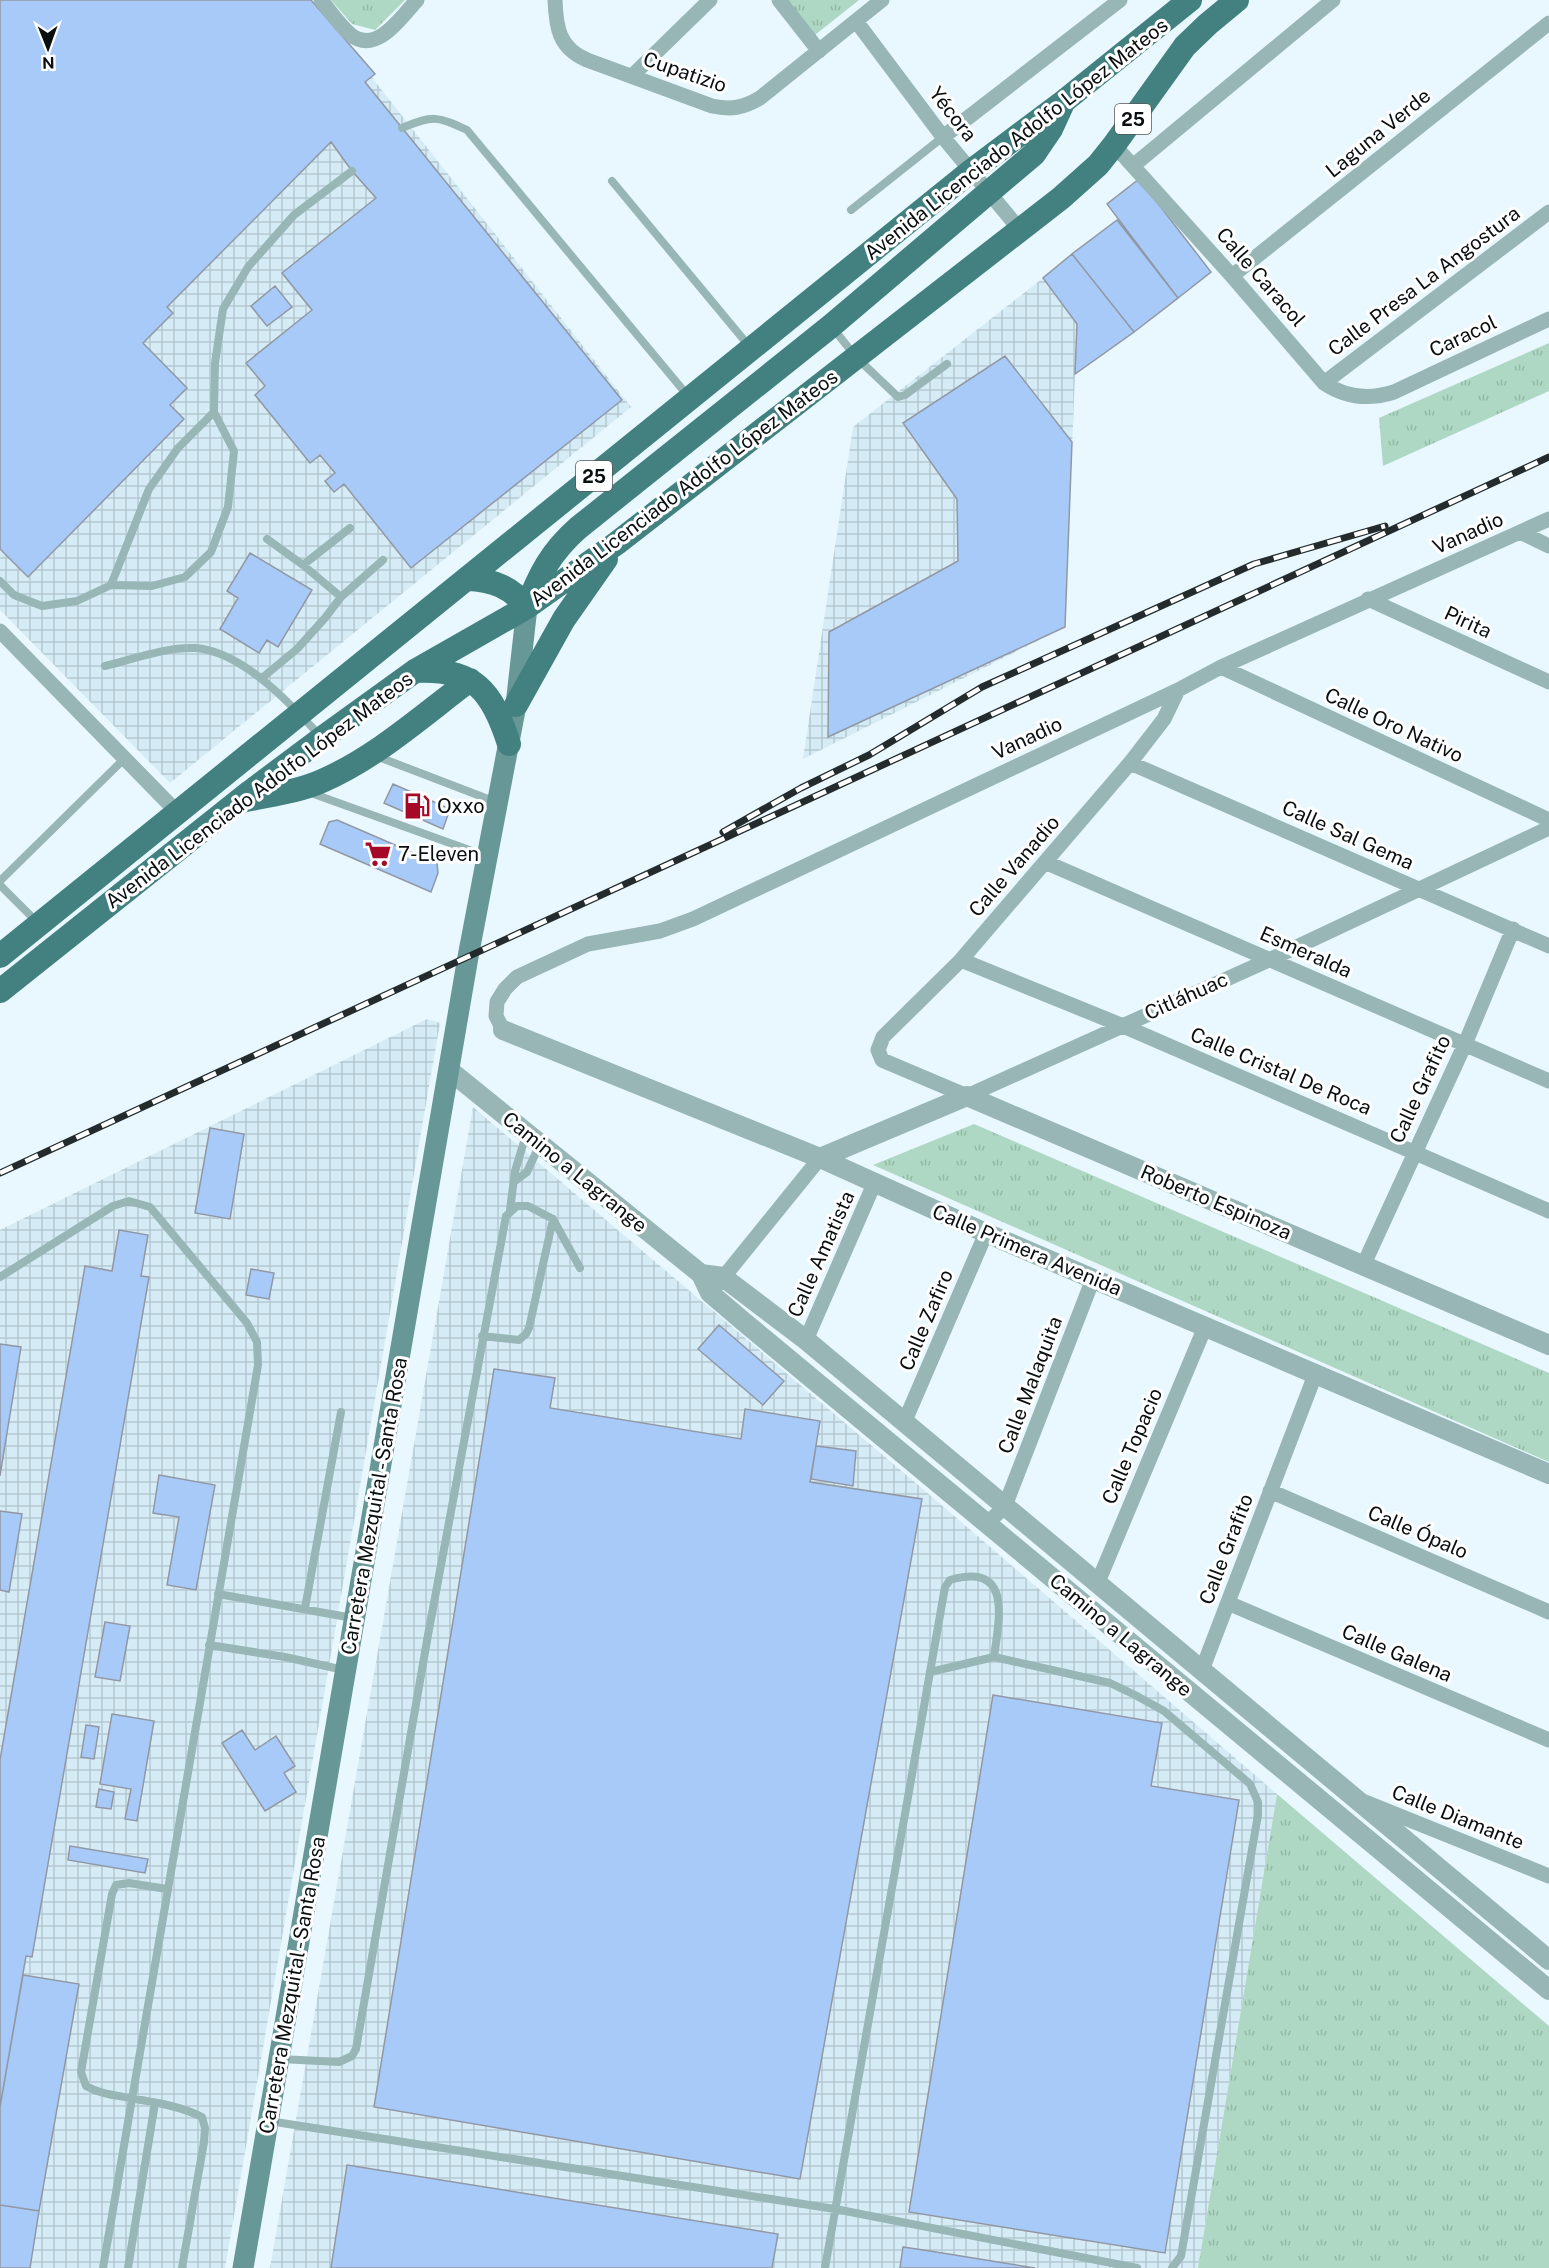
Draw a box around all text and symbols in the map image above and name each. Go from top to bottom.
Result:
street label: Avenida Licenciado Adolfo López Mateos [859,13,1173,265]
north arrow [18,18,78,78]
street label: Cupatizio [640,47,730,97]
text: N [42,53,55,72]
street label: Yécora [924,82,982,146]
street label: Laguna Verde [1321,83,1435,183]
road number: 25 [1115,104,1151,134]
street label: Calle Presa La Angostura [1323,201,1525,361]
street label: Calle Caracol [1211,223,1311,331]
street label: Caracol [1426,310,1500,362]
street label: Avenida Licenciado Adolfo López Mateos [526,365,842,611]
road number: 25 [576,461,612,491]
street label: Vanadio [1429,507,1507,559]
street label: Pirita [1441,601,1495,643]
street label: Avenida Licenciado Adolfo López Mateos [101,667,417,913]
street label: Calle Oro Nativo [1321,682,1467,768]
street label: Vanadio [988,711,1066,765]
fuel station icon: Oxxo [402,791,432,821]
place label: Oxxo [437,794,485,818]
street label: Calle Sal Gema [1278,795,1418,875]
street label: Calle Vanadio [964,811,1064,921]
supermarket icon: 7-Eleven [363,839,393,869]
place label: 7-Eleven [398,842,479,866]
street label: Esmeralda [1256,921,1356,983]
street label: Citláhuac [1141,967,1231,1025]
street label: Calle Cristal De Roca [1187,1022,1375,1120]
street label: Calle Grafito [1385,1031,1455,1147]
street label: Camino a Lagrange [498,1106,652,1238]
street label: Roberto Espinoza [1137,1159,1295,1245]
street label: Calle Amatista [782,1187,860,1321]
street label: Calle Primera Avenida [929,1199,1125,1301]
street label: Calle Zafiro [894,1266,958,1374]
street label: Calle Malaquita [993,1313,1067,1457]
street label: Carretera Mezquital - Santa Rosa [336,1355,412,1657]
street label: Calle Topacio [1097,1384,1167,1508]
street label: Calle Grafito [1194,1490,1258,1608]
street label: Calle Ópalo [1364,1499,1472,1564]
street label: Camino a Lagrange [1045,1568,1197,1702]
street label: Calle Galena [1338,1619,1456,1687]
street label: Calle Diamante [1388,1780,1528,1854]
street label: Carretera Mezquital - Santa Rosa [254,1834,330,2136]

